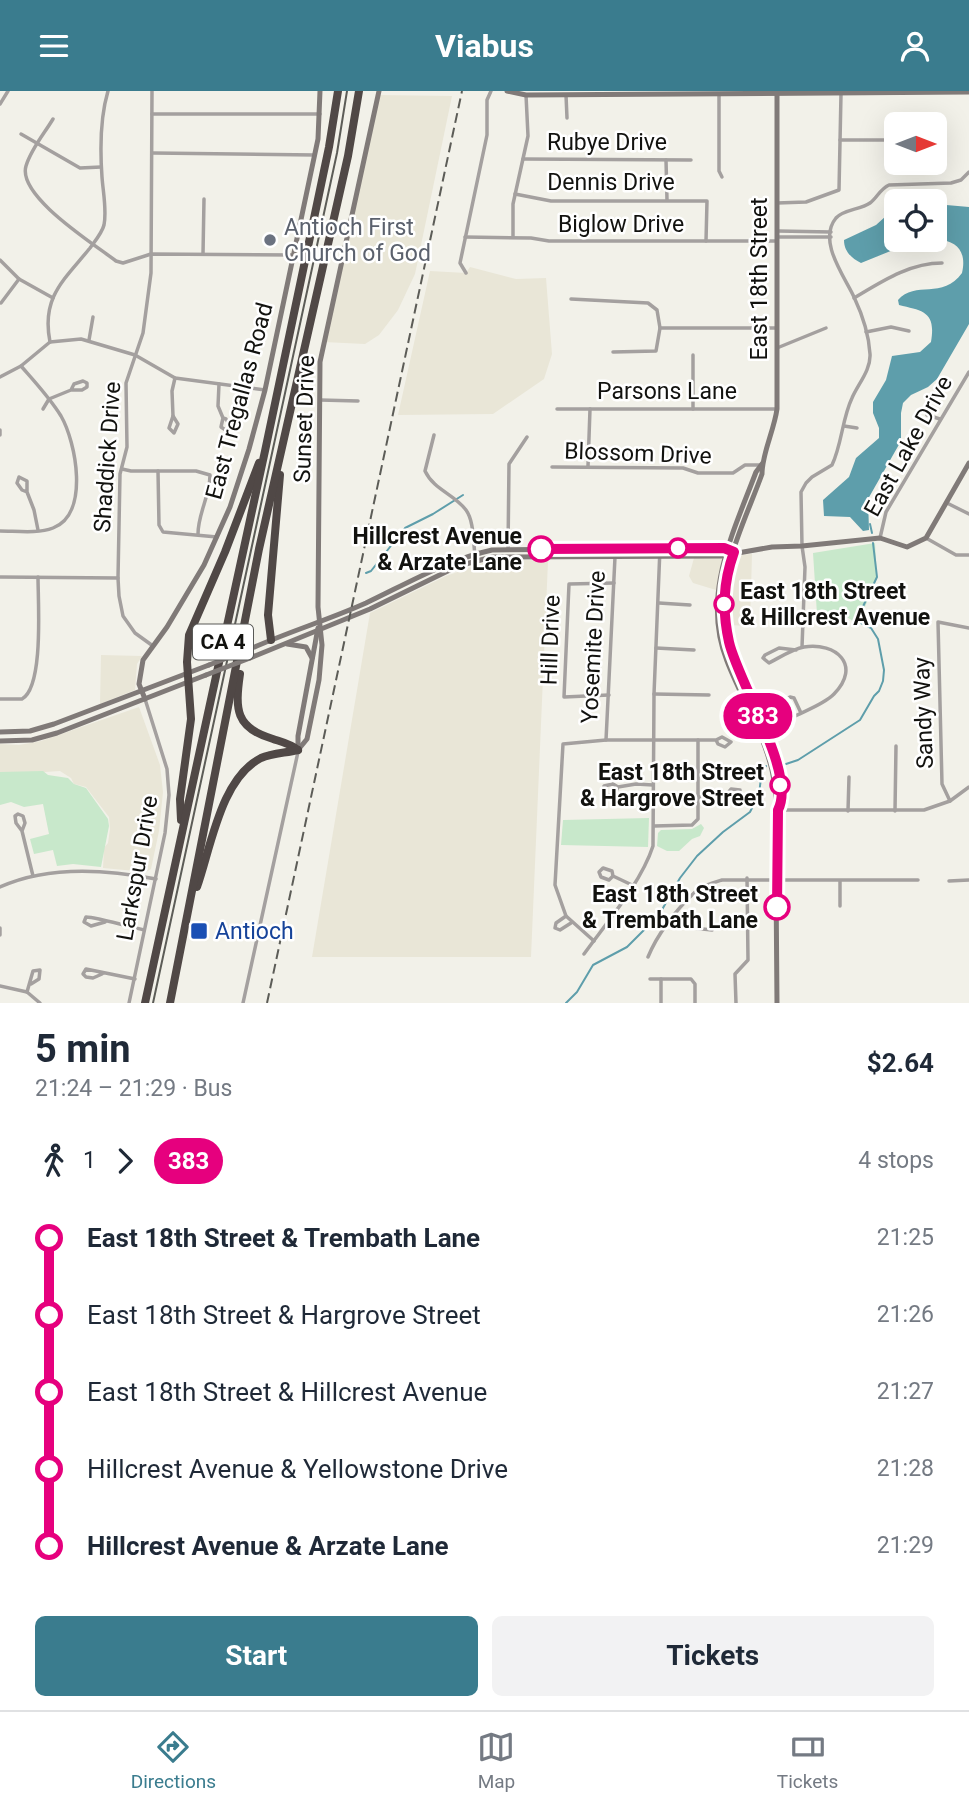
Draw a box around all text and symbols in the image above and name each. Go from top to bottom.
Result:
icon: menu [35,27,73,65]
text: Viabus [435,27,534,65]
icon: person [896,27,934,65]
north arrow [884,112,947,175]
map controls [884,112,947,252]
street label: Rubye Drive [547,129,667,156]
street label: Dennis Drive [547,169,675,196]
button: locate [884,189,947,252]
street label: East 18th Street [746,197,773,361]
street label: Biglow Drive [558,211,684,238]
place label: Antioch First Church of God [284,214,431,267]
marker: Antioch First Church of God [262,232,278,248]
street label: East Tregallas Road [200,300,279,502]
street label: Sunset Drive [289,355,320,483]
street label: East Lake Drive [859,371,958,521]
street label: Parsons Lane [597,378,737,405]
street label: Shaddick Drive [89,381,126,534]
street label: Blossom Drive [564,437,712,470]
place label: Hillcrest Avenue & Arzate Lane [353,523,522,576]
marker: Hillcrest Avenue & Arzate Lane [528,536,554,562]
unlabelled marker [668,538,688,558]
street label: Yosemite Drive [576,570,611,724]
place label: East 18th Street & Hillcrest Avenue [740,578,930,631]
street label: Hill Drive [535,594,566,686]
marker: East 18th Street & Hillcrest Avenue [714,594,734,614]
road number: CA 4 [193,625,253,659]
street label: Sandy Way [908,657,939,769]
line badge: 383 [718,693,798,739]
text: 383 [737,702,779,730]
place label: East 18th Street & Hargrove Street [580,759,764,812]
marker: East 18th Street & Hargrove Street [770,775,790,795]
street label: Larkspur Drive [111,793,164,943]
place label: East 18th Street & Trembath Lane [582,881,758,934]
marker: East 18th Street & Trembath Lane [764,894,790,920]
place label: Antioch [215,918,294,945]
marker: Antioch [189,921,209,941]
text: 5 min [35,1027,131,1071]
text: $2.64 [867,1048,934,1078]
text: 21:24 – 21:29 · Bus [35,1075,232,1102]
icon: walk [35,1142,73,1180]
icon: forward [106,1142,144,1180]
text: 1 [83,1147,96,1174]
text: 383 [168,1147,209,1175]
text: 4 stops [858,1147,934,1174]
text: East 18th Street & Trembath Lane [87,1223,480,1253]
text: 21:25 [877,1224,934,1251]
text: East 18th Street & Hargrove Street [87,1300,481,1330]
text: 21:26 [877,1301,934,1328]
text: East 18th Street & Hillcrest Avenue [87,1377,487,1407]
text: 21:27 [877,1378,934,1405]
text: Hillcrest Avenue & Yellowstone Drive [87,1454,508,1484]
text: 21:28 [877,1455,934,1482]
text: Hillcrest Avenue & Arzate Lane [87,1531,449,1561]
text: 21:29 [877,1532,934,1559]
button: Start [35,1616,478,1696]
button: Tickets [492,1616,934,1696]
tab: Directions [131,1728,216,1793]
tab: Map [477,1728,515,1793]
tab: Tickets [777,1728,838,1793]

